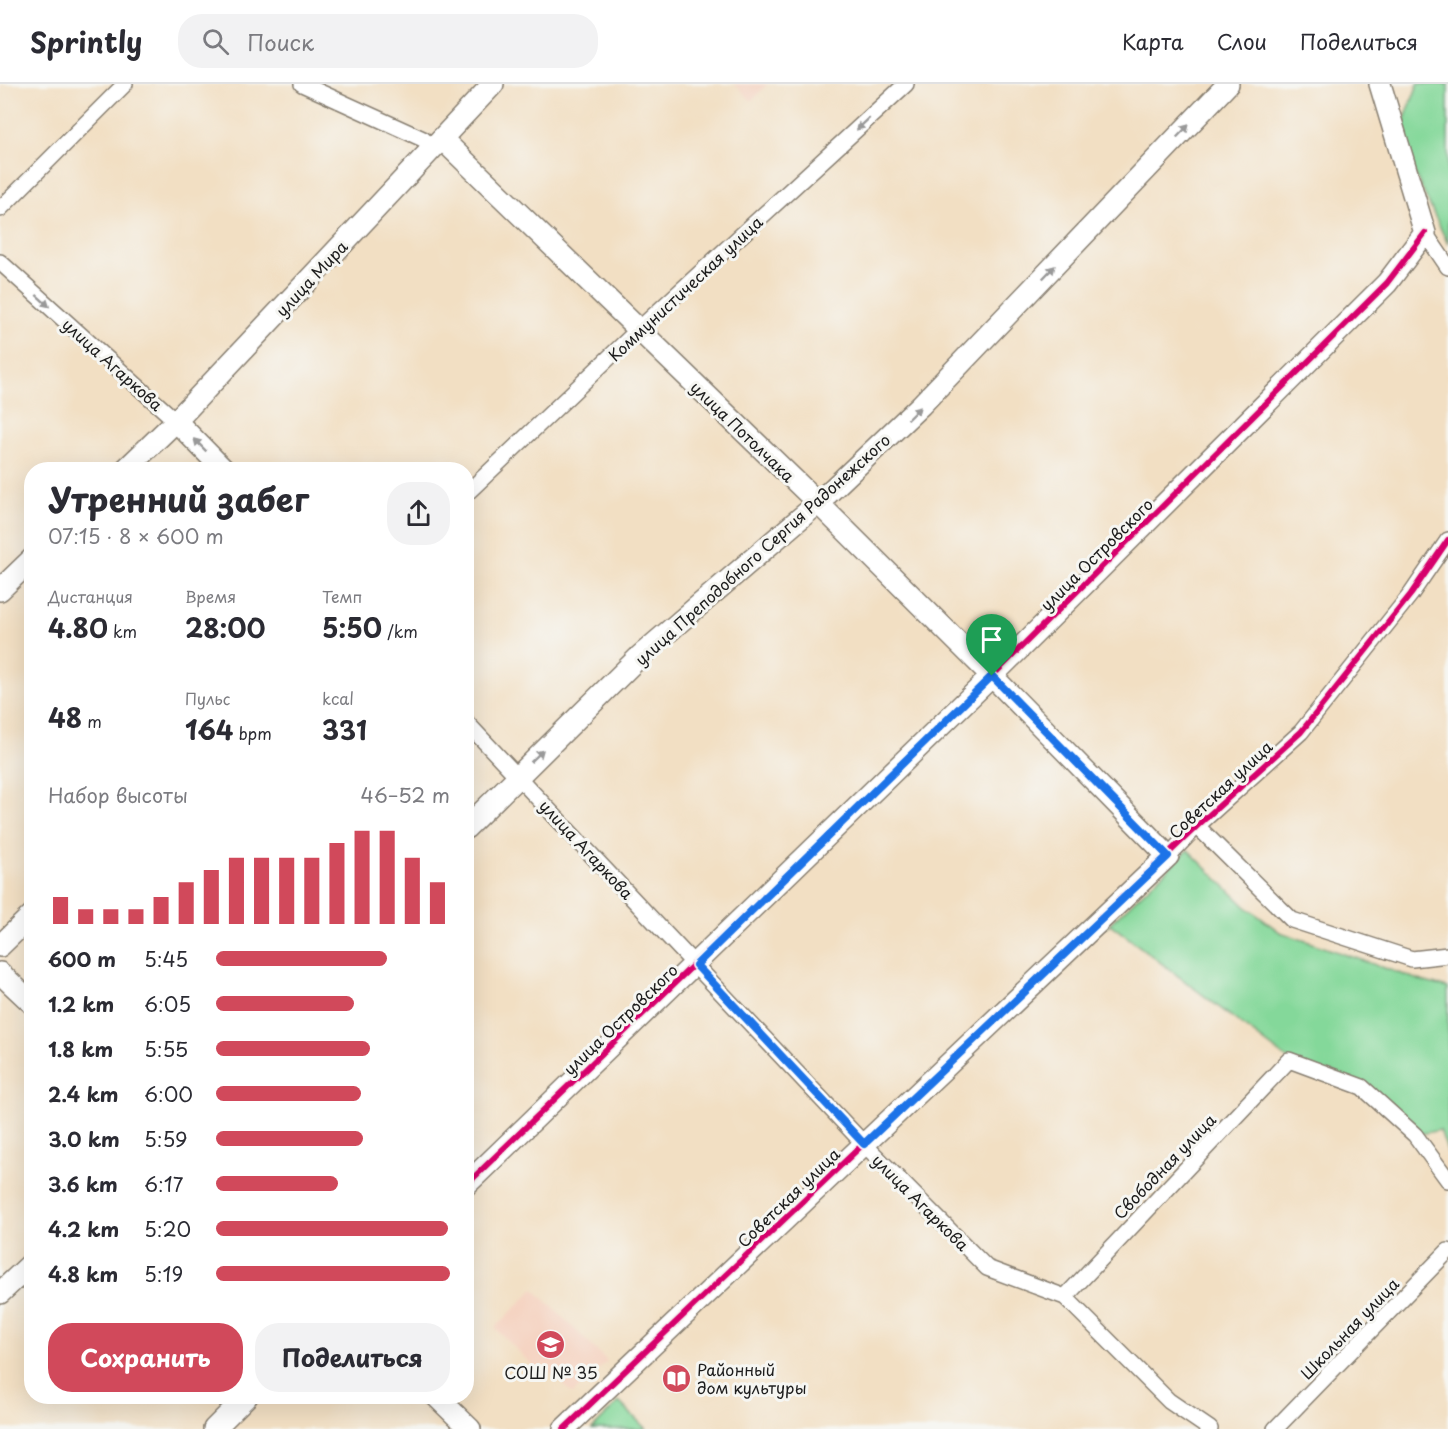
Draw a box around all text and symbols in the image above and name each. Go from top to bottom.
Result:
search box [178,14,598,68]
text: Sprintly [30,20,142,63]
icon: search [199,25,232,58]
text: Поиск [247,25,314,58]
text: Карта [1122,25,1184,57]
text: Слои [1217,25,1267,57]
text: Поделиться [1300,25,1418,57]
one-way arrow [856,116,870,130]
one-way arrow [1176,125,1190,139]
street label: Коммунистическая улица [602,210,768,366]
street label: улица Мира [269,235,353,321]
one-way arrow [1041,266,1055,280]
one-way arrow [36,294,51,308]
street label: улица Агаркова [57,312,169,416]
street label: улица Потолчака [686,375,800,487]
one-way arrow [906,406,921,420]
street label: улица Преподобного Сергия Радонежского [629,428,895,670]
one-way arrow [194,439,208,453]
text: Утренний забег [48,473,309,523]
button: share [387,482,450,545]
street label: улица Островского [1034,492,1158,616]
text: 07:15 · 8 × 600 m [48,521,224,551]
text: Дистанция [48,584,133,608]
text: Время [185,584,236,608]
text: Темп [322,584,362,608]
text: 4.80 [48,608,108,647]
text: 28:00 [185,608,265,647]
text: 5:50 [322,608,382,647]
pin [966,614,1017,676]
text: km [108,619,137,643]
text: /km [382,619,418,643]
icon: arrive [975,623,1008,656]
text: Пульс [185,686,230,710]
text: kcal [322,686,354,710]
text: 48 [48,698,82,737]
text: m [82,709,102,733]
text: 164 [185,710,233,749]
text: 331 [322,710,367,749]
text: bpm [233,721,272,745]
street label: Советская улица [1163,734,1277,844]
one-way arrow [530,750,544,764]
text: Набор высоты [48,780,188,810]
text: 46–52 m [361,780,450,810]
street label: улица Агаркова [534,794,640,904]
text: 600 m [48,944,116,974]
text: 5:45 [144,944,188,974]
street label: улица Островского [557,958,683,1080]
text: 1.2 km [48,989,114,1019]
text: 6:05 [144,989,191,1019]
text: 1.8 km [48,1034,113,1064]
text: 5:55 [144,1034,188,1064]
text: 2.4 km [48,1079,118,1109]
text: 6:00 [144,1079,193,1109]
street label: Свободная улица [1107,1108,1221,1224]
text: 3.0 km [48,1124,120,1154]
text: 5:59 [144,1124,188,1154]
street label: Советская улица [731,1142,845,1252]
street label: улица Агаркова [867,1148,975,1256]
text: 3.6 km [48,1169,118,1199]
text: 6:17 [144,1169,183,1199]
text: 4.2 km [48,1214,119,1244]
text: 5:20 [144,1214,191,1244]
text: 4.8 km [48,1259,118,1289]
text: 5:19 [144,1259,183,1289]
street label: Школьная улица [1294,1272,1404,1384]
button: Сохранить [48,1323,243,1392]
button: Поделиться [255,1323,450,1392]
school or university icon: СОШ № 35 [535,1328,567,1360]
place label: Районный дом культуры [697,1357,807,1399]
place label: СОШ № 35 [504,1360,598,1384]
library icon: Районный дом культуры [660,1362,692,1394]

